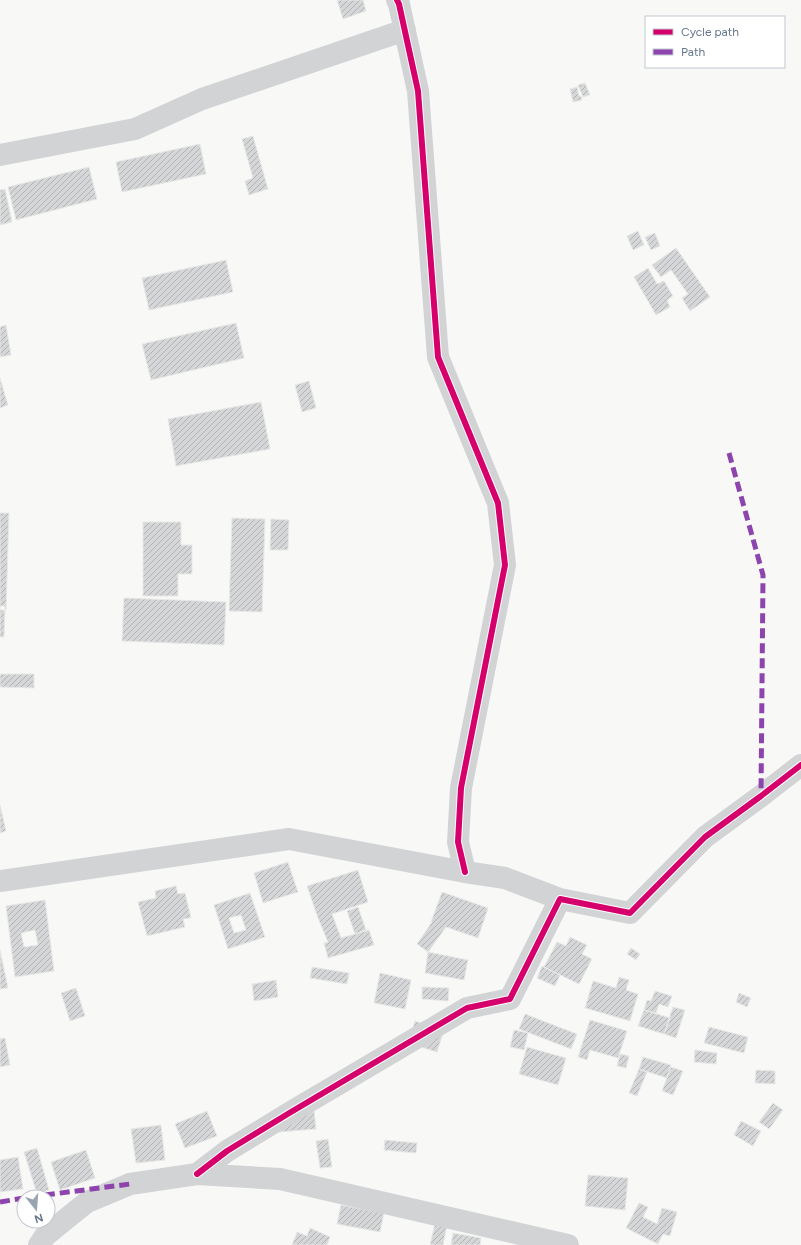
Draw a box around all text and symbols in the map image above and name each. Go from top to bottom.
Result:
legend [645,16,785,68]
text: Cycle path [681,25,739,39]
text: Path [681,45,705,59]
north arrow [16,1189,56,1229]
text: N [33,1211,45,1226]

